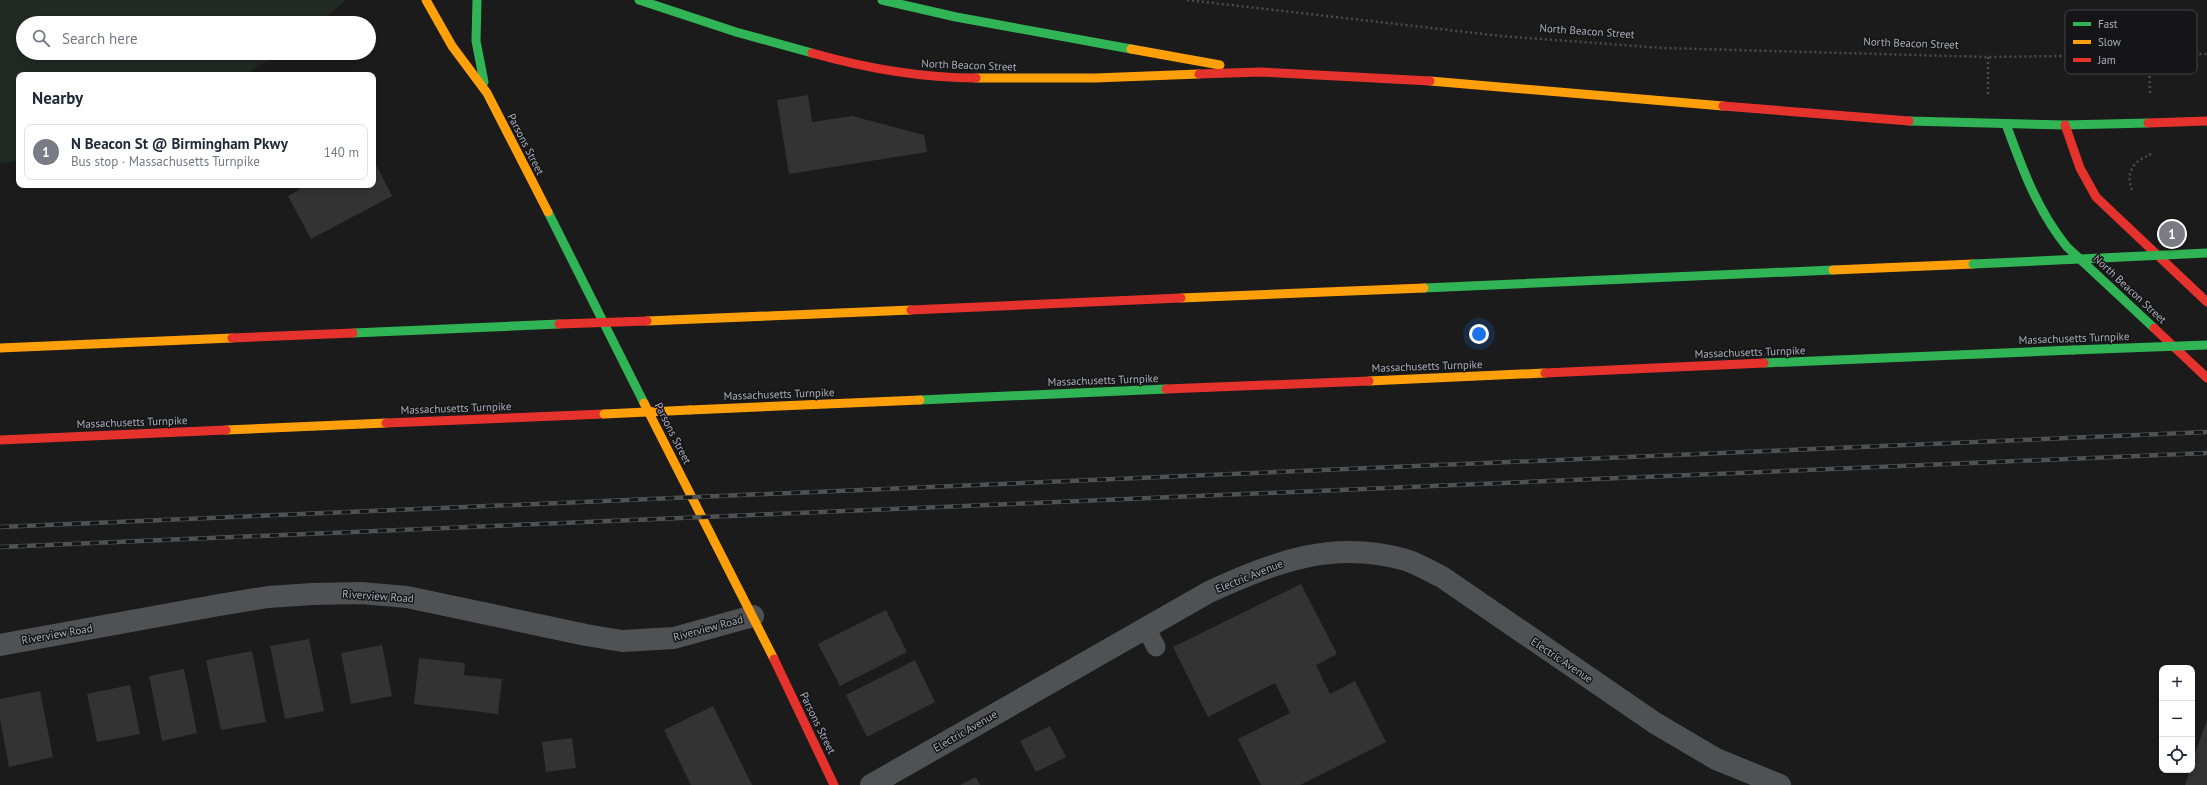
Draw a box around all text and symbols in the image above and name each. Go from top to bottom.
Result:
legend [2065,10,2197,74]
search box [16,16,376,60]
text: Fast [2098,17,2118,31]
street label: North Beacon Street [1539,21,1635,41]
icon: search [30,27,52,49]
text: Search here [62,29,138,48]
street label: North Beacon Street [1863,34,1959,52]
text: Slow [2098,35,2121,49]
text: Jam [2097,53,2116,67]
street label: North Beacon Street [921,56,1017,74]
text: Nearby [32,87,83,109]
street label: Parsons Street [505,111,548,177]
text: N Beacon St @ Birmingham Pkwy [71,134,288,153]
text: 1 [42,144,50,161]
text: 140 m [324,144,359,161]
text: Bus stop · Massachusetts Turnpike [71,153,260,170]
pin: 1 [2159,219,2185,249]
street label: North Beacon Street [2090,251,2170,327]
your location [1469,324,1489,344]
street label: Massachusetts Turnpike [2018,329,2130,347]
street label: Massachusetts Turnpike [1694,343,1806,361]
street label: Massachusetts Turnpike [1371,357,1483,375]
street label: Massachusetts Turnpike [1047,371,1159,389]
street label: Massachusetts Turnpike [723,385,835,403]
street label: Massachusetts Turnpike [400,399,512,417]
street label: Parsons Street [652,400,695,466]
street label: Massachusetts Turnpike [76,413,188,431]
street label: Electric Avenue [1213,556,1285,596]
street label: Riverview Road [342,587,414,605]
street label: Riverview Road [672,612,745,644]
street label: Riverview Road [20,621,94,647]
street label: Electric Avenue [1528,634,1596,686]
map controls [2159,665,2195,773]
button: + [2159,665,2195,701]
street label: Parsons Street [797,690,839,756]
button: − [2159,701,2195,737]
street label: Electric Avenue [930,707,1000,755]
button: locate [2159,737,2195,773]

